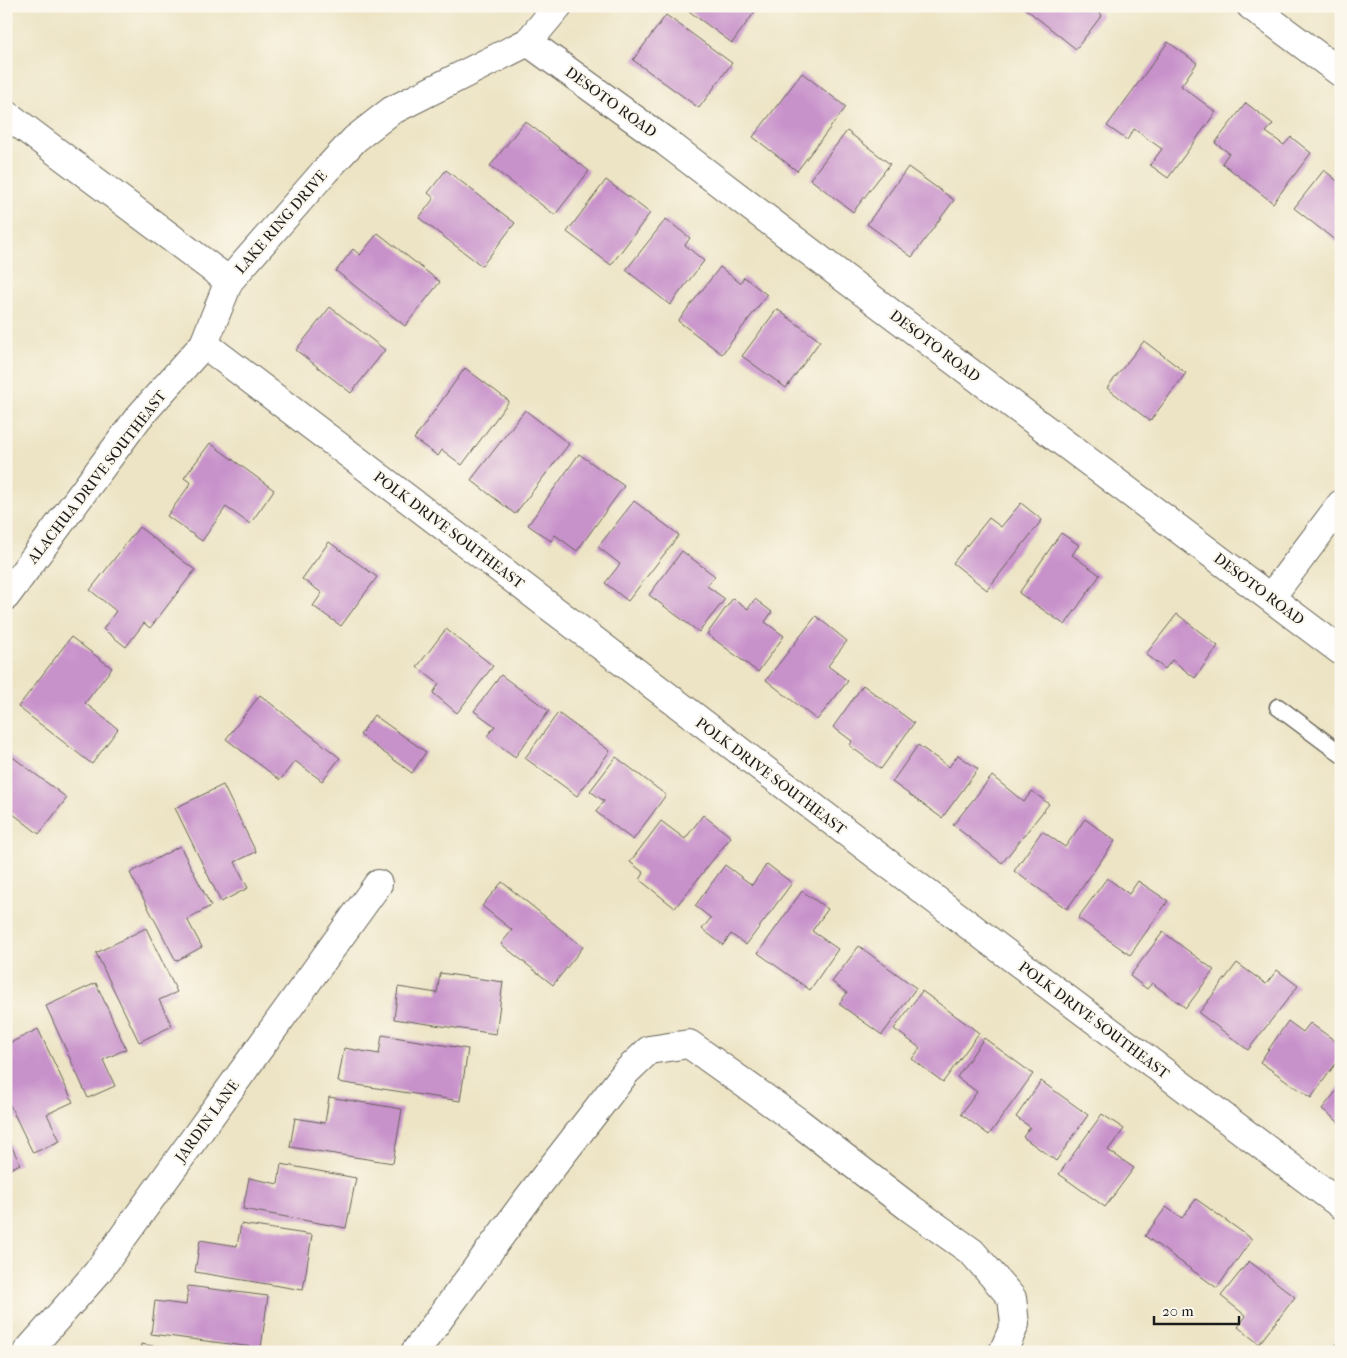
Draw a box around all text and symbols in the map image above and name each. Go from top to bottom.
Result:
street label: DESOTO ROAD [562,63,660,141]
street label: LAKE RING DRIVE [231,167,331,277]
street label: DESOTO ROAD [886,306,984,386]
street label: ALACHUA DRIVE SOUTHEAST [23,386,171,568]
street label: POLK DRIVE SOUTHEAST [370,468,529,593]
street label: DESOTO ROAD [1210,549,1308,629]
street label: POLK DRIVE SOUTHEAST [692,714,851,839]
street label: POLK DRIVE SOUTHEAST [1015,958,1174,1083]
street label: JARDIN LANE [171,1076,243,1166]
scale bar [1154,1293,1240,1325]
text: 20 m [1162,1302,1194,1320]

